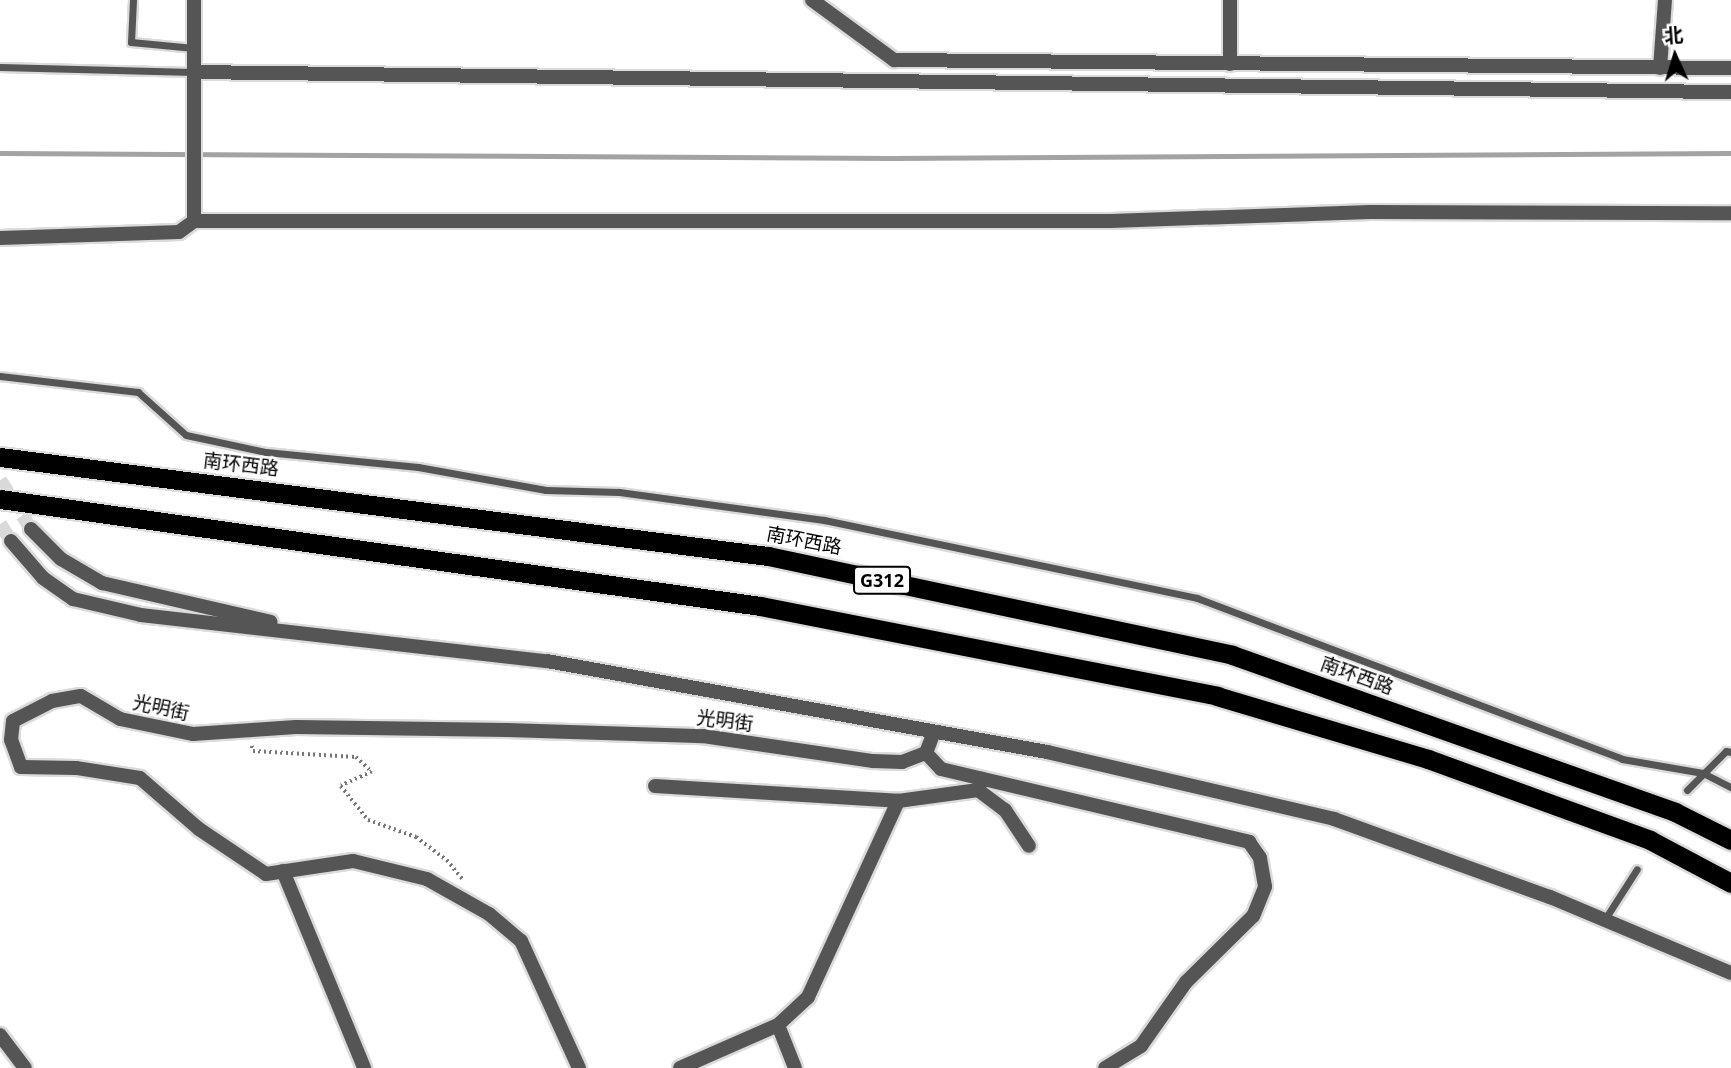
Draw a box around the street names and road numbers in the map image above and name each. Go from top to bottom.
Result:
street label: 南环西路 [202,449,280,481]
street label: 南环西路 [765,523,843,559]
road number: G312 [852,566,912,594]
street label: 南环西路 [1317,652,1397,700]
street label: 光明街 [131,691,191,725]
street label: 光明街 [695,706,755,736]

